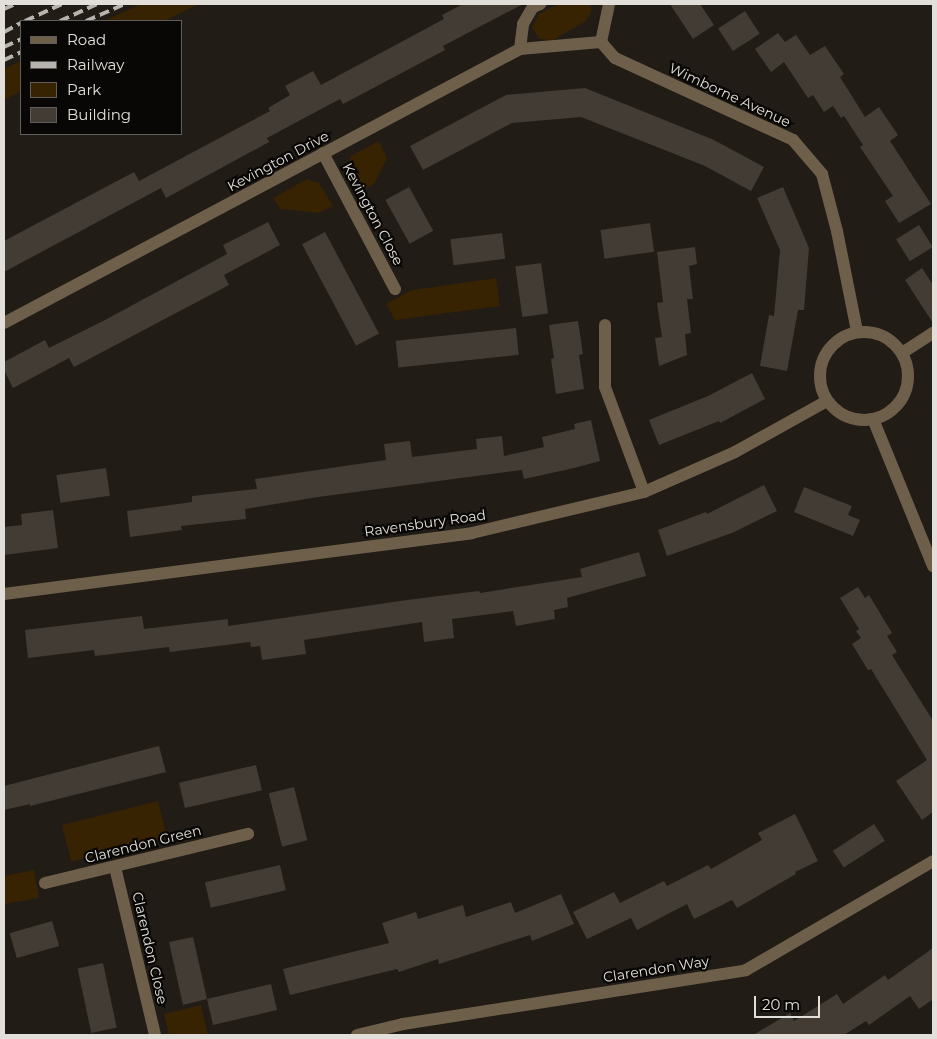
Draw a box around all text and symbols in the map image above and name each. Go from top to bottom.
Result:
legend [20,20,182,135]
text: Road [67,30,106,49]
text: Railway [67,55,124,74]
street label: Wimborne Avenue [667,59,793,131]
text: Park [67,80,101,99]
text: Building [67,105,131,124]
street label: Kevington Drive [224,127,332,195]
street label: Kevington Close [339,160,407,268]
street label: Ravensbury Road [363,506,487,540]
street label: Clarendon Green [83,821,203,867]
street label: Clarendon Close [129,890,171,1006]
street label: Clarendon Way [602,952,710,986]
scale bar [757,986,823,1018]
text: 20 m [762,995,800,1014]

